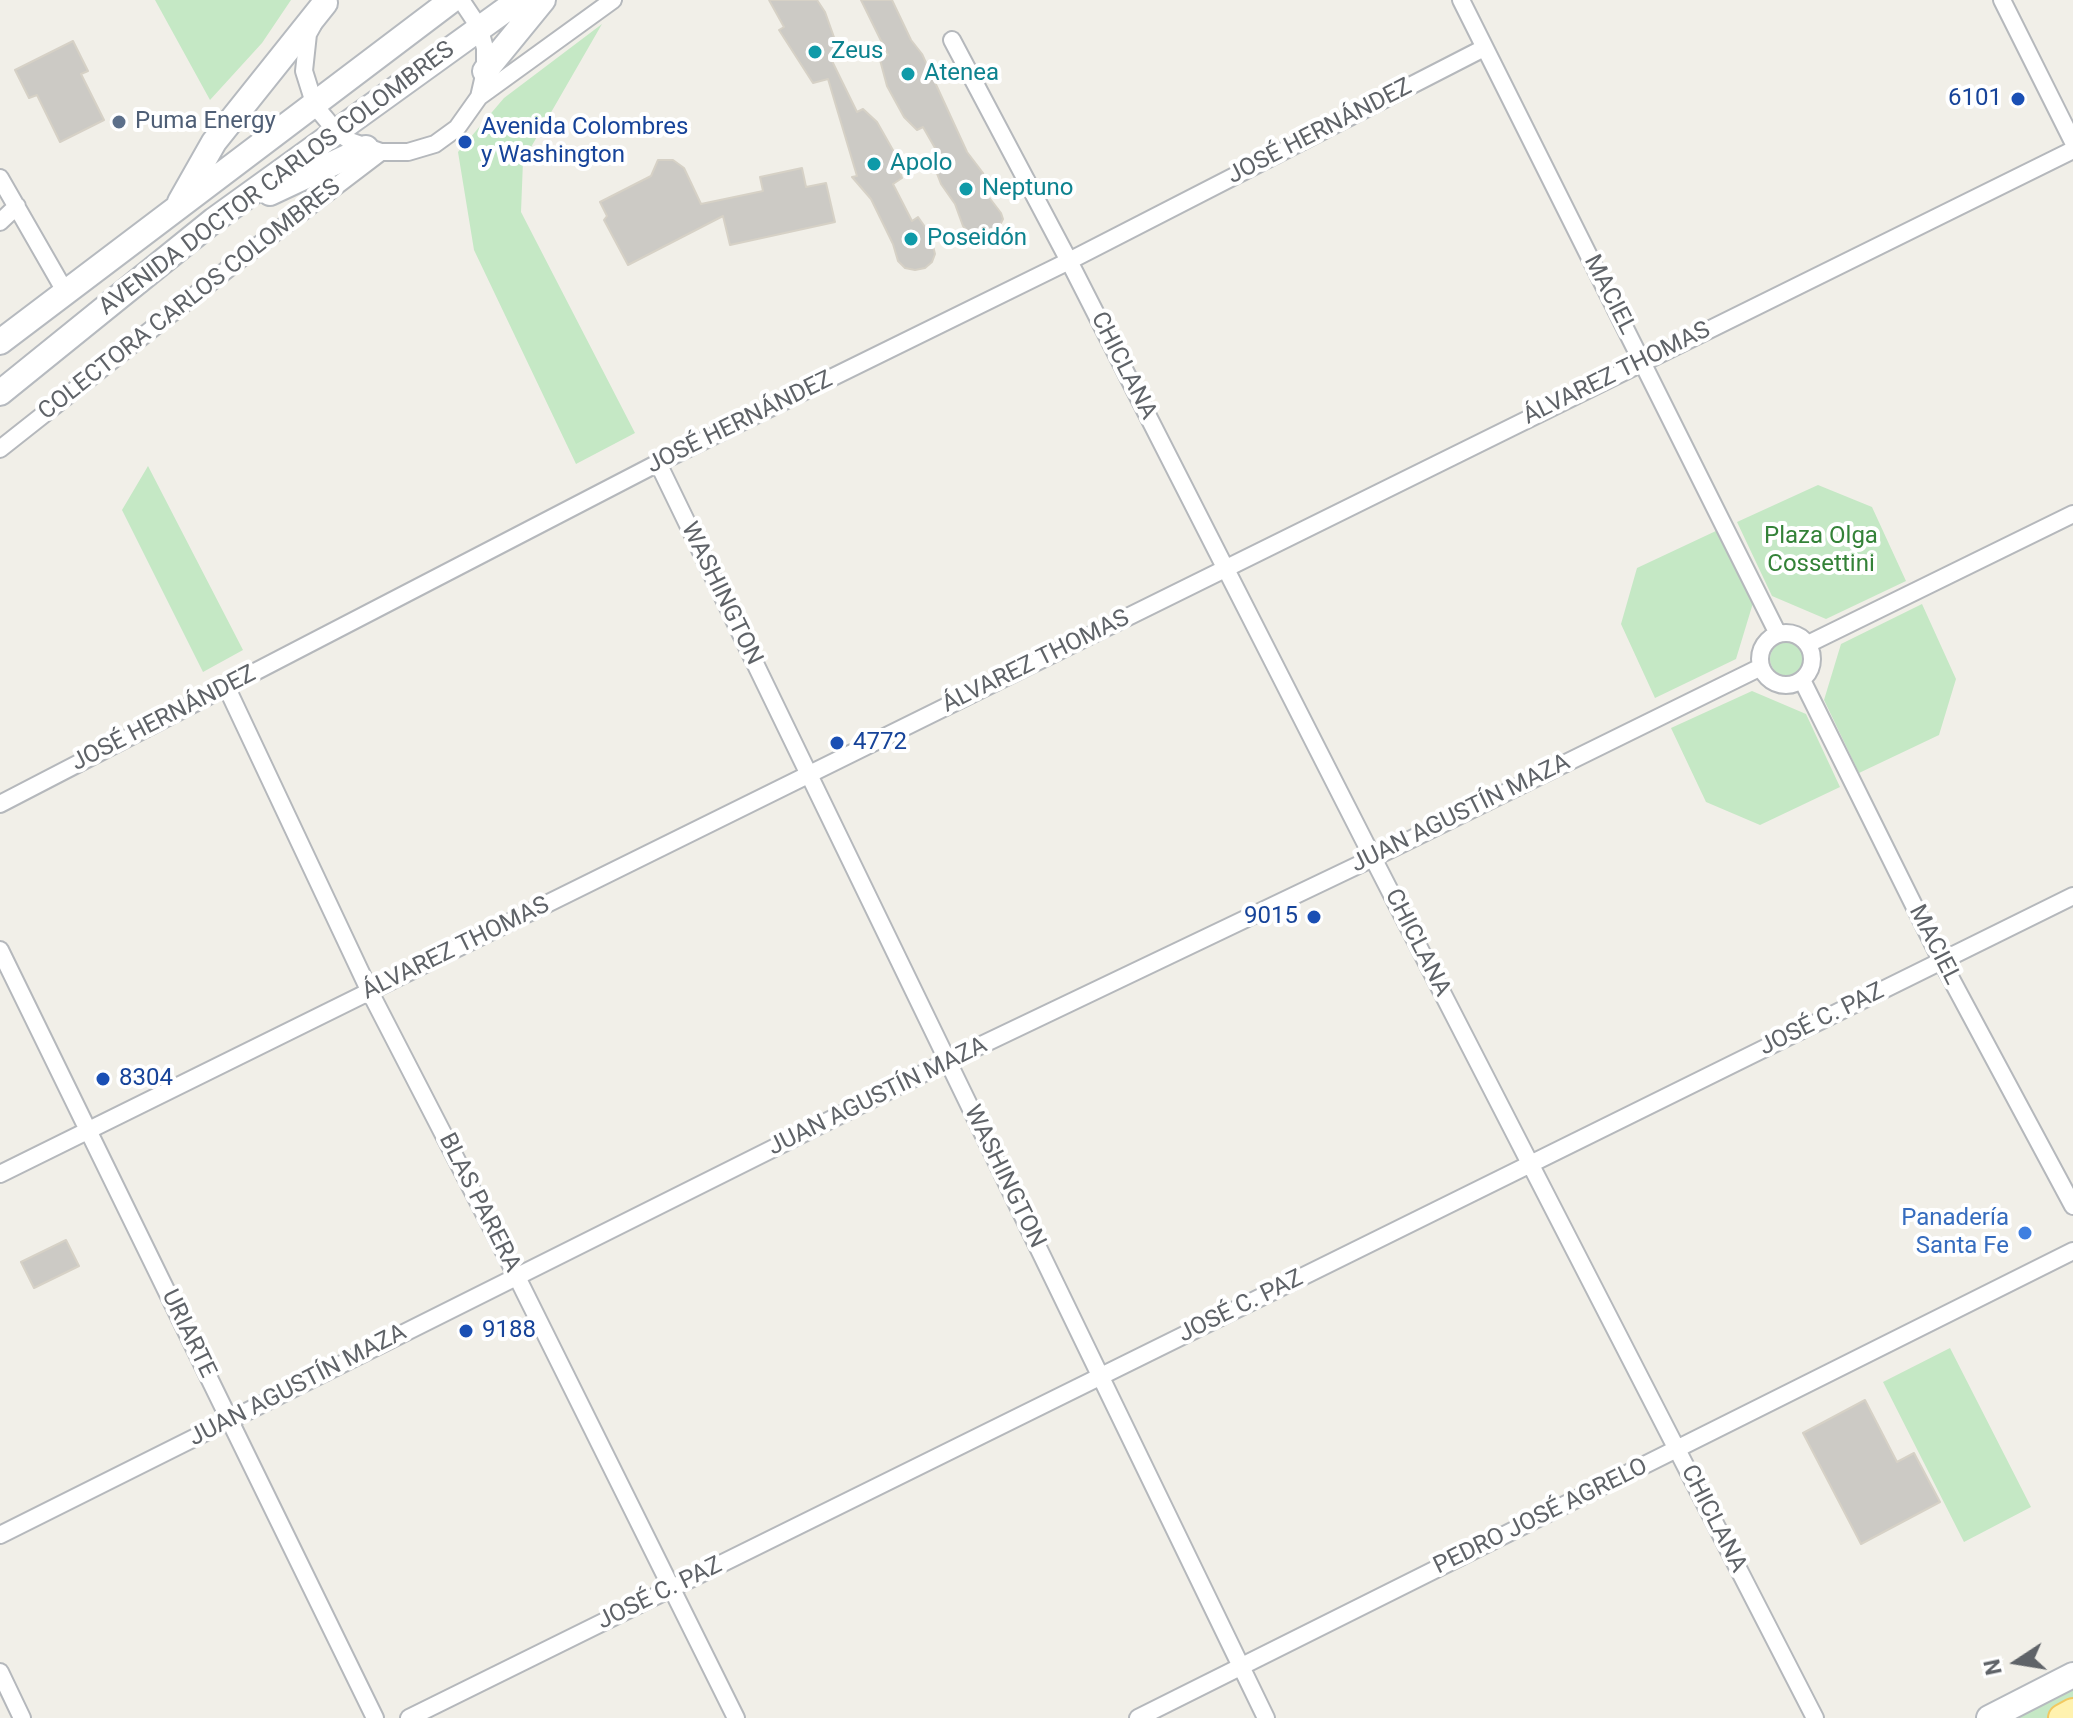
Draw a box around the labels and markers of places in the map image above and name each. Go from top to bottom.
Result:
place label: Zeus [831,38,883,66]
marker: Zeus [806,43,824,61]
place label: Atenea [924,60,999,88]
marker: Atenea [899,65,917,83]
place label: 6101 [1948,85,2002,113]
marker: 6101 [2009,90,2027,108]
place label: Puma Energy [135,108,276,136]
marker: Puma Energy [110,113,128,131]
place label: Avenida Colombres y Washington [481,114,688,170]
marker: Avenida Colombres y Washington [456,133,474,151]
place label: Apolo [890,150,952,178]
marker: Apolo [865,155,883,173]
place label: Neptuno [982,175,1073,203]
marker: Neptuno [957,180,975,198]
place label: Poseidón [927,225,1027,253]
marker: Poseidón [902,230,920,248]
place label: 4772 [853,729,907,757]
marker: 4772 [828,734,846,752]
place label: 9015 [1244,903,1298,931]
marker: 9015 [1305,908,1323,926]
place label: 8304 [119,1065,173,1093]
marker: 8304 [94,1070,112,1088]
place label: Panadería Santa Fe [1901,1205,2009,1261]
marker: Panadería Santa Fe [2016,1224,2034,1242]
place label: 9188 [482,1317,536,1345]
marker: 9188 [457,1322,475,1340]

